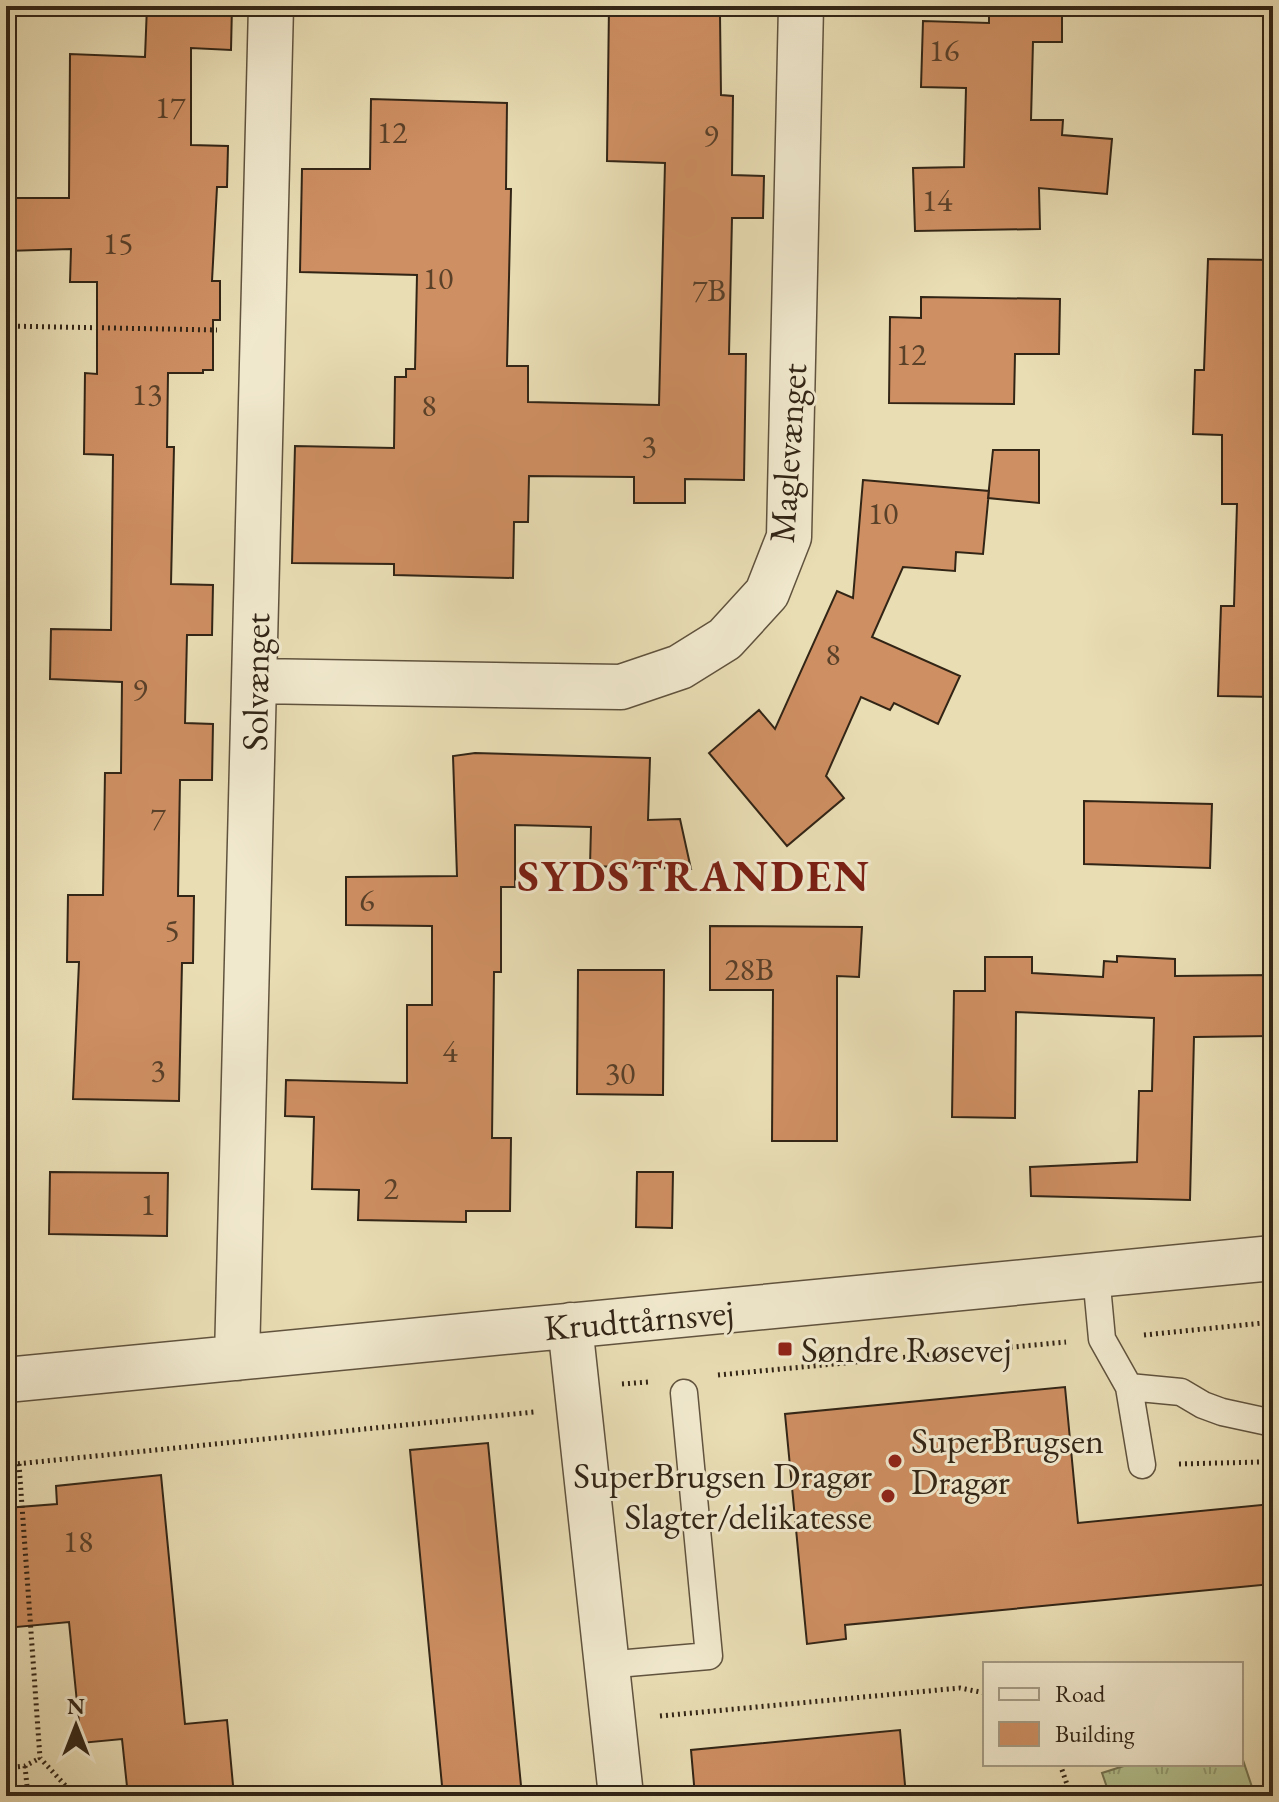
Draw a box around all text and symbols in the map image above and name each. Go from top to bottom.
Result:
house number: 16 [929,29,959,71]
house number: 17 [155,86,186,128]
house number: 12 [377,111,408,153]
house number: 9 [703,114,719,156]
house number: 14 [922,179,953,221]
house number: 15 [103,222,133,264]
house number: 10 [423,257,453,299]
house number: 7B [692,269,726,311]
house number: 12 [896,333,927,375]
street label: Maglevænget [758,361,817,544]
house number: 13 [132,373,162,415]
house number: 8 [421,384,437,426]
house number: 3 [641,425,657,467]
house number: 10 [868,492,898,534]
street label: Solvænget [231,612,280,751]
house number: 8 [825,633,841,675]
house number: 9 [132,668,148,710]
house number: 7 [150,797,166,839]
district label: SYDSTRANDEN [517,847,871,904]
house number: 6 [359,879,375,921]
house number: 5 [164,909,180,951]
house number: 28B [724,948,774,990]
house number: 4 [442,1030,458,1072]
house number: 3 [150,1049,166,1091]
house number: 30 [605,1052,635,1094]
house number: 2 [383,1167,399,1209]
house number: 1 [140,1183,156,1225]
street label: Krudttårnsvej [542,1288,736,1351]
place label: Søndre Røsevej [801,1326,1012,1373]
marker: Søndre Røsevej [776,1340,794,1358]
place label: SuperBrugsen Dragør [911,1417,1104,1505]
place label: SuperBrugsen Dragør Slagter/delikatesse [573,1452,872,1540]
marker: SuperBrugsen Dragør [886,1452,904,1470]
marker: SuperBrugsen Dragør Slagter/delikatesse [879,1487,897,1505]
house number: 18 [63,1520,93,1562]
legend [983,1662,1243,1766]
text: Road [1055,1678,1106,1709]
north arrow [36,1686,116,1766]
text: N [67,1692,85,1721]
text: Building [1055,1718,1135,1749]

